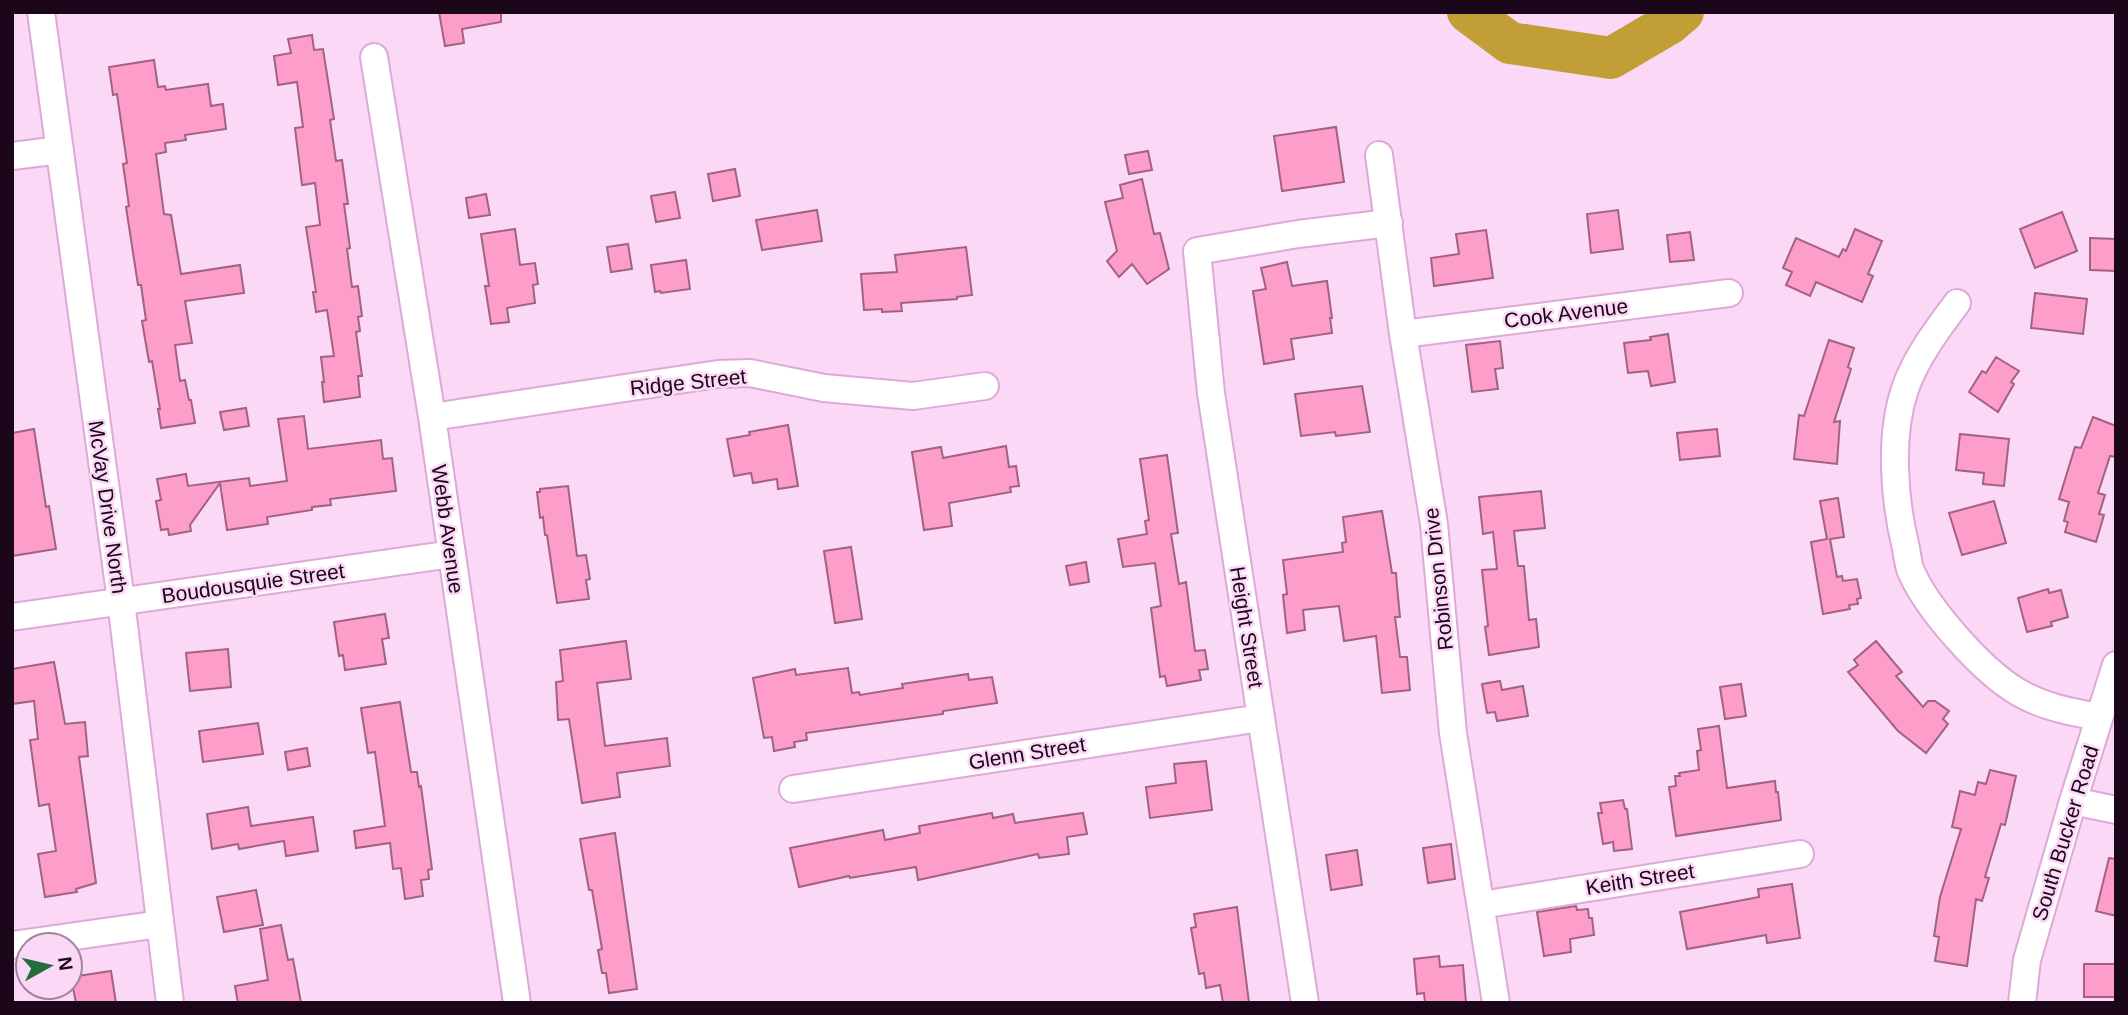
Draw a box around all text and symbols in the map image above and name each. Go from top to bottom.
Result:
street label: Cook Avenue [1503,294,1629,332]
street label: Ridge Street [629,364,747,400]
street label: McVay Drive North [84,419,132,595]
street label: Webb Avenue [428,463,468,595]
street label: Robinson Drive [1419,506,1457,652]
street label: Boudousquie Street [160,559,346,607]
street label: Height Street [1226,565,1268,689]
street label: Glenn Street [967,732,1087,774]
street label: South Bucker Road [2027,743,2103,923]
street label: Keith Street [1584,859,1696,899]
north arrow [14,931,84,1001]
text: N [54,955,77,972]

